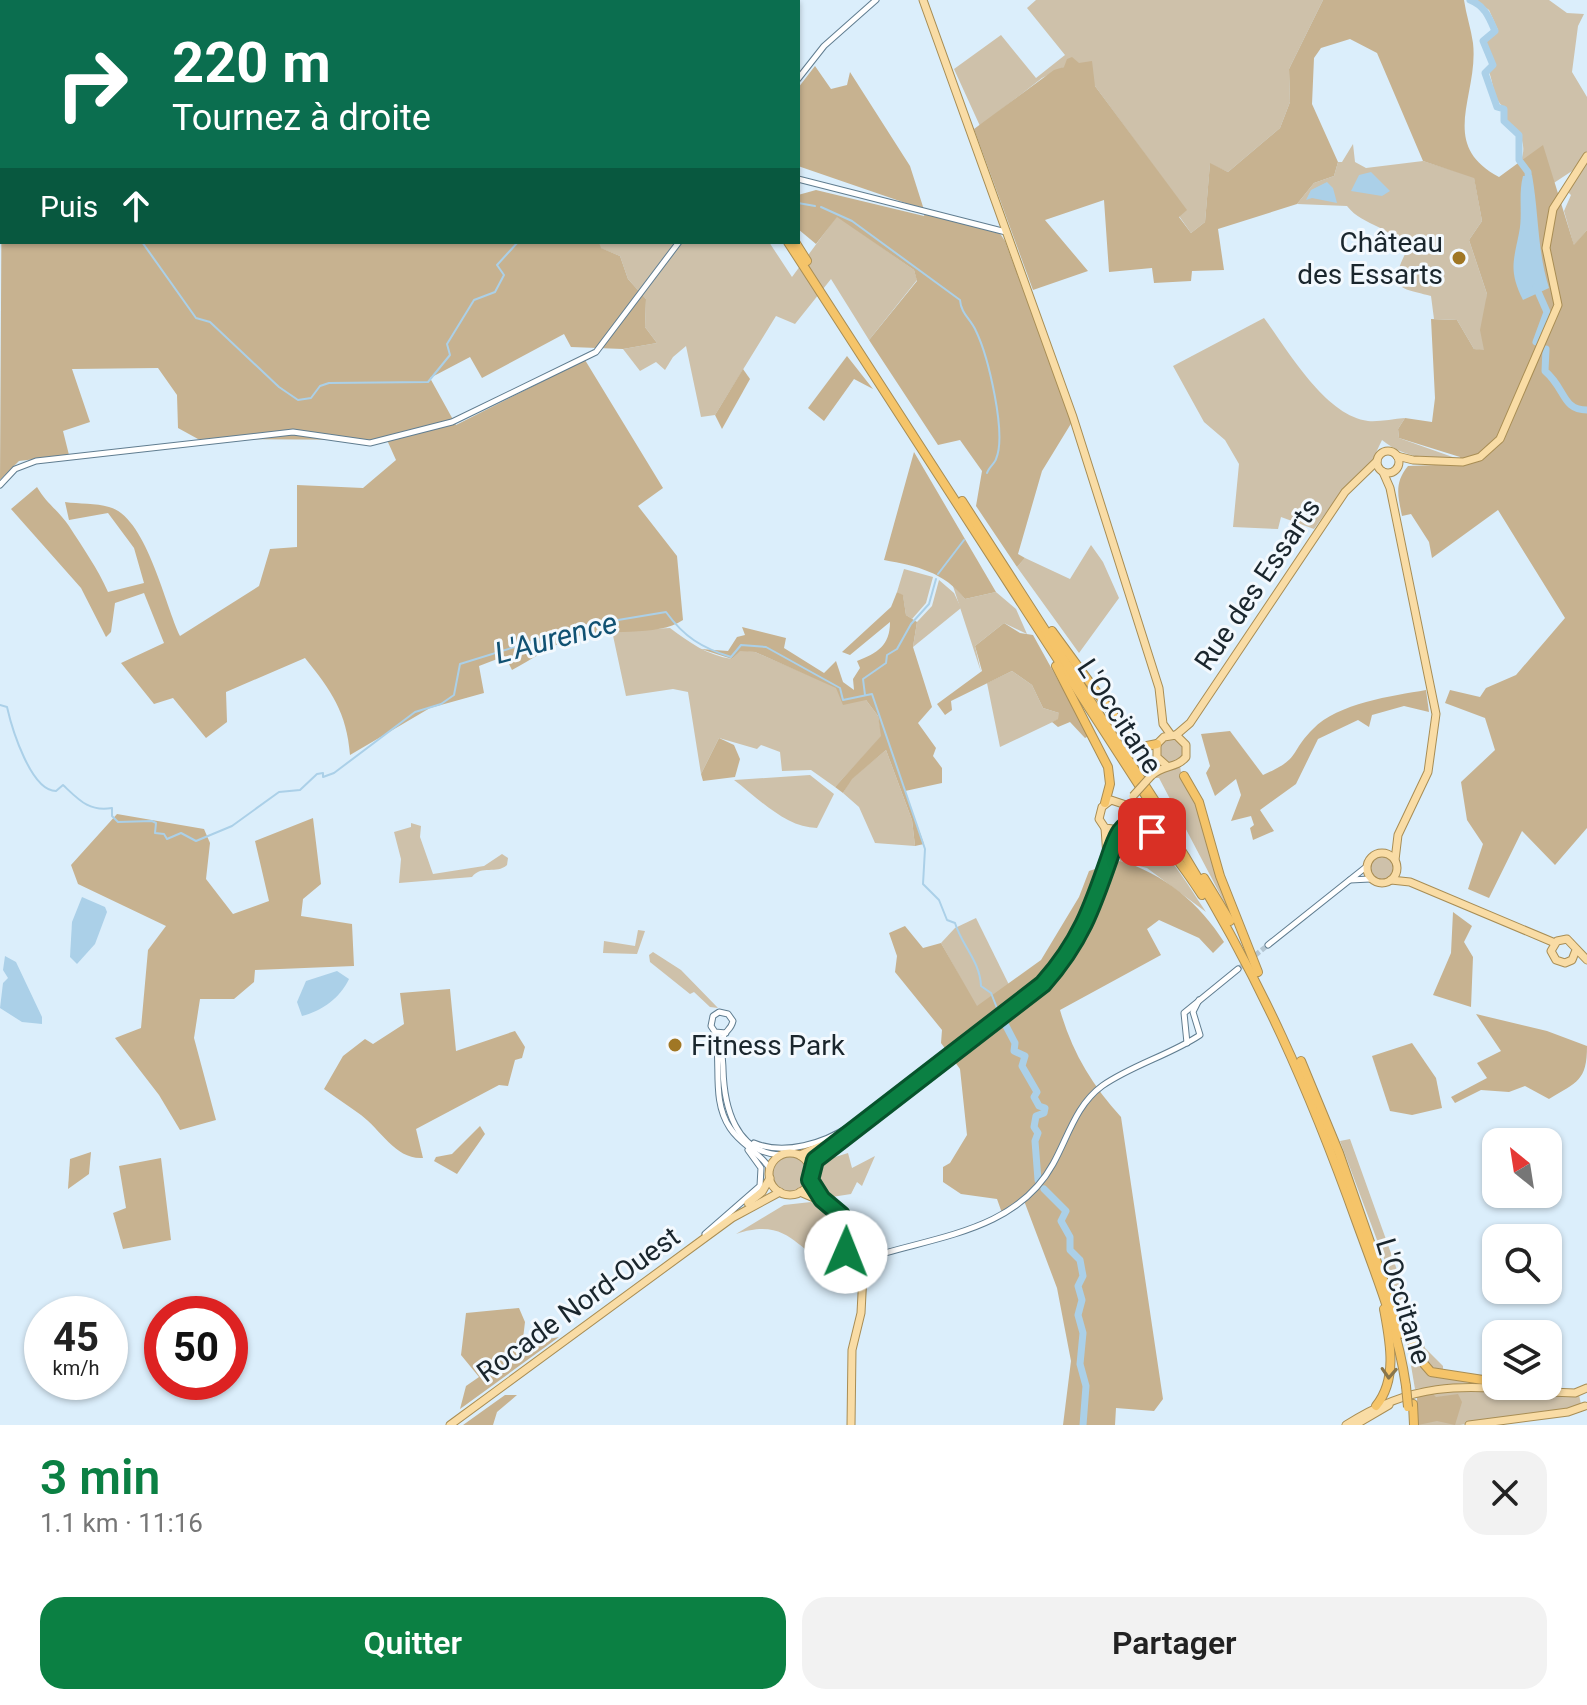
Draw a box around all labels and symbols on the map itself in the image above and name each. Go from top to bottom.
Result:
place label: Château des Essarts [1297,226,1443,291]
marker: Château des Essarts [1450,249,1468,267]
street label: Rue des Essarts [1188,492,1327,677]
water label: L'Aurence [491,604,621,671]
street label: L'Occitane [1070,653,1169,780]
pin [1118,798,1186,866]
place label: Fitness Park [691,1029,846,1062]
marker: Fitness Park [666,1036,684,1054]
north arrow [1482,1128,1562,1208]
position arrow [804,1210,888,1294]
street label: Rocade Nord-Ouest [470,1220,686,1389]
street label: L'Occitane [1369,1234,1438,1368]
speed limit sign: 50 [144,1296,248,1400]
one-way arrow [1381,1367,1398,1380]

